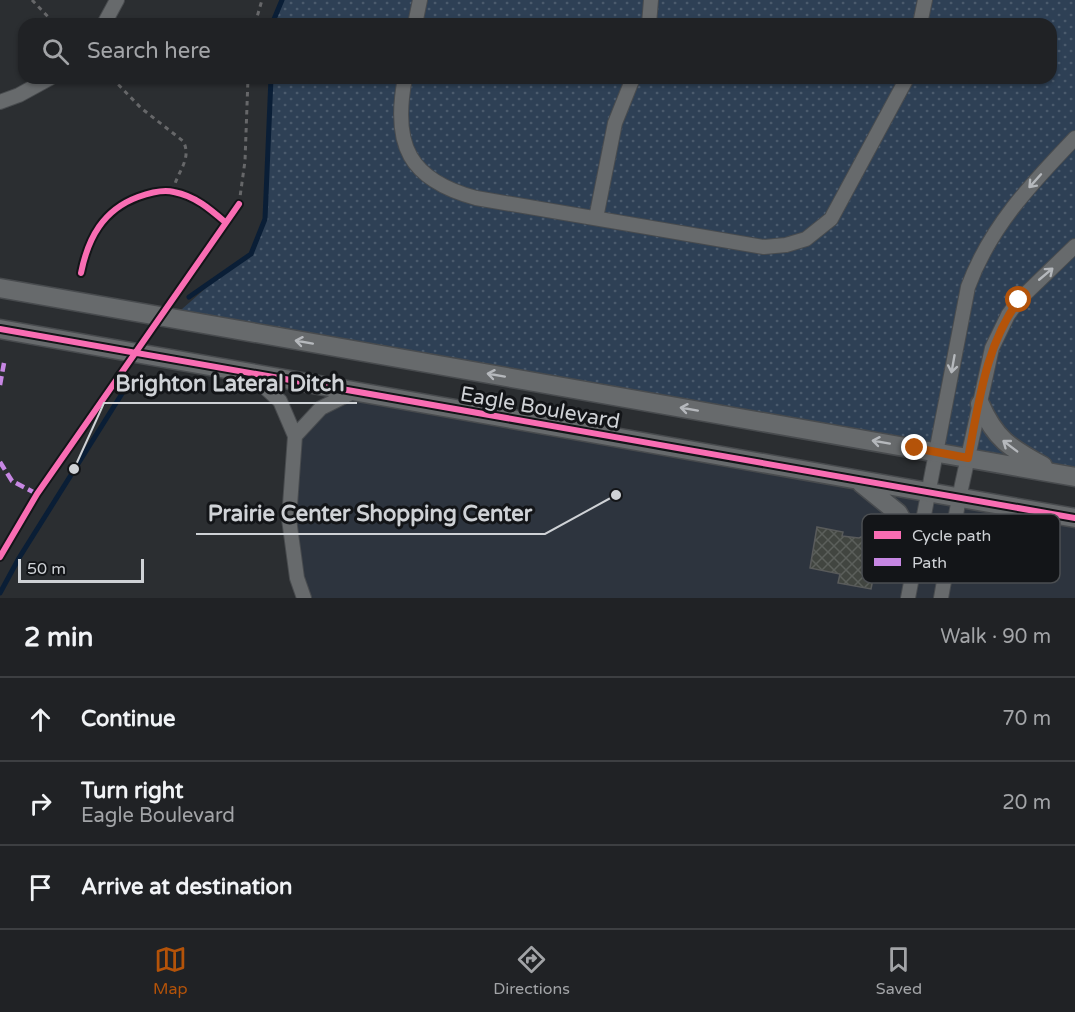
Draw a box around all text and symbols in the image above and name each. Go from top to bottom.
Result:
search box [18,18,1057,84]
icon: search [39,35,72,68]
text: Search here [87,38,211,64]
one-way arrow [1028,173,1042,188]
one-way arrow [1038,267,1053,281]
route start [1005,286,1031,312]
one-way arrow [295,336,315,347]
one-way arrow [948,353,959,373]
callout: Brighton Lateral Ditch [104,363,357,403]
one-way arrow [487,369,507,380]
text: Brighton Lateral Ditch [115,371,345,397]
street label: Eagle Boulevard [458,382,622,434]
one-way arrow [679,403,699,414]
route end [901,434,927,460]
one-way arrow [871,437,891,448]
one-way arrow [1002,440,1018,452]
callout: Prairie Center Shopping Center [196,494,545,534]
text: Prairie Center Shopping Center [208,501,533,527]
legend [862,514,1060,583]
text: Cycle path [912,526,991,546]
text: Path [912,553,947,573]
scale bar [18,556,144,584]
text: 50 m [27,559,66,579]
text: 2 min [24,622,93,653]
text: Walk · 90 m [940,625,1051,649]
icon: ahead [24,703,57,736]
text: Continue [81,706,176,732]
text: 70 m [1002,707,1051,731]
text: Turn right [81,778,183,804]
icon: right [24,787,57,820]
text: 20 m [1002,791,1051,815]
text: Eagle Boulevard [81,804,235,828]
icon: arrive [24,871,57,904]
text: Arrive at destination [81,874,292,900]
tab: Map [153,943,187,999]
tab: Directions [493,943,570,999]
tab: Saved [876,943,922,999]

